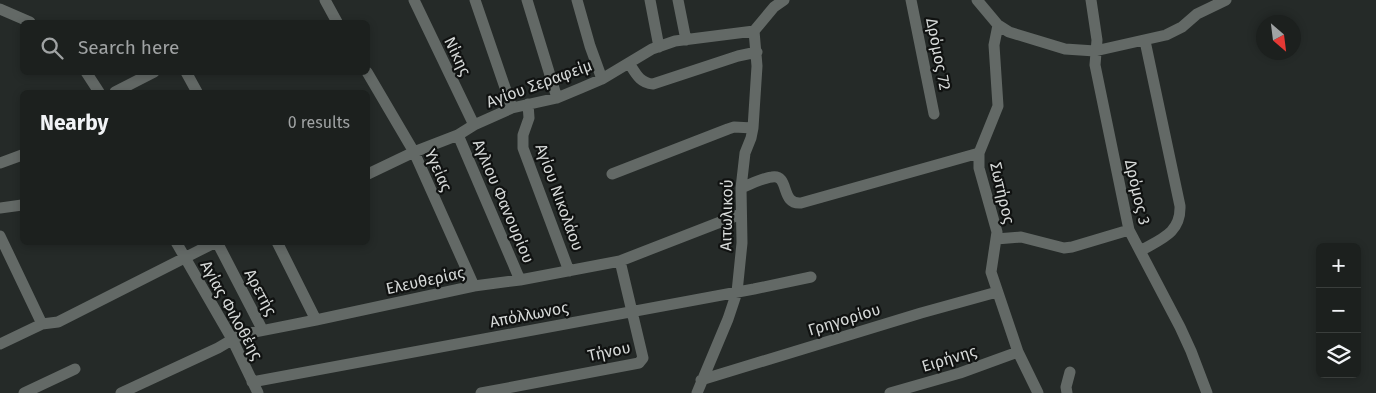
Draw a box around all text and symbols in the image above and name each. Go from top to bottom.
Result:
north arrow [1256,15,1301,60]
street label: Δρόμος 72 [922,16,955,92]
search box [20,20,370,75]
icon: search [38,34,66,62]
street label: Νίκης [440,34,475,79]
text: Search here [78,36,179,59]
street label: Αγίου Σεραφείμ [484,56,595,111]
text: Nearby [40,110,108,136]
text: 0 results [288,113,350,132]
street label: Αγλιου Φανουρίου [469,137,538,266]
street label: Αγίου Νικολάου [531,141,588,253]
street label: Υγείας [421,146,456,195]
street label: Δρόμος 3 [1121,158,1154,227]
street label: Σωτήρος [986,160,1019,226]
street label: Αιτωλικού [716,179,737,251]
map controls [1316,243,1361,378]
button: + [1316,243,1361,288]
street label: Αγίας Φιλοθέης [196,257,267,364]
street label: Ελευθερίας [384,263,467,298]
street label: Αρετής [240,266,281,319]
button: − [1316,288,1361,333]
street label: Απόλλωνος [488,297,571,331]
street label: Γρηγορίου [806,299,883,339]
button: layers [1316,333,1361,378]
street label: Τήνου [586,338,632,365]
street label: Ειρήνης [919,341,979,376]

